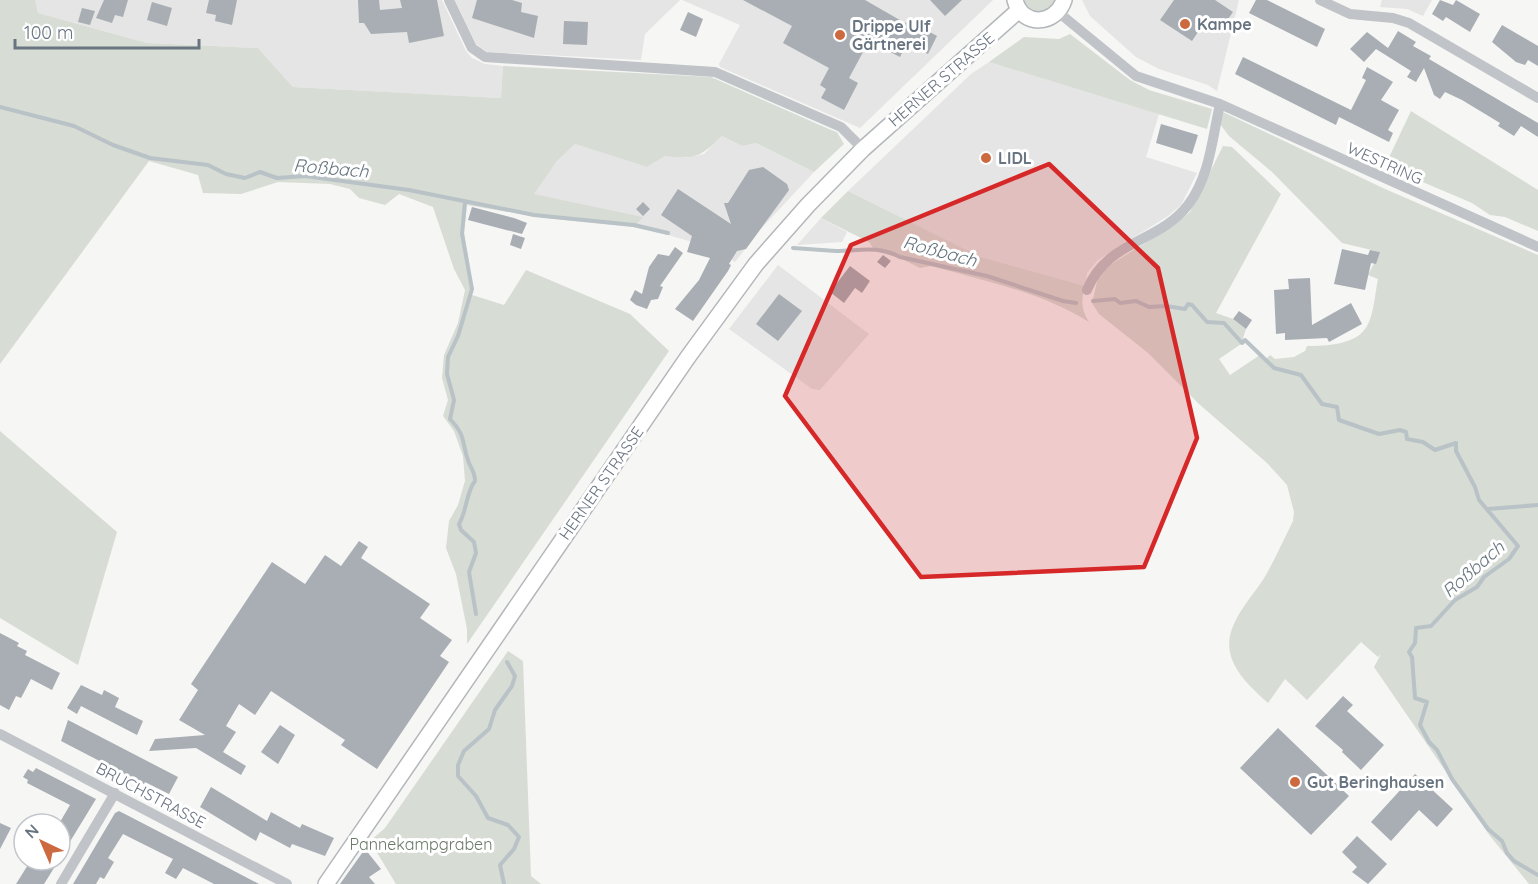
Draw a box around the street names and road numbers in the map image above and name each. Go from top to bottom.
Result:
street label: HERNER STRASSE [884,28,998,130]
street label: WESTRING [1344,137,1426,189]
street label: HERNER STRASSE [554,422,648,544]
street label: BRUCHSTRASSE [93,758,209,832]

